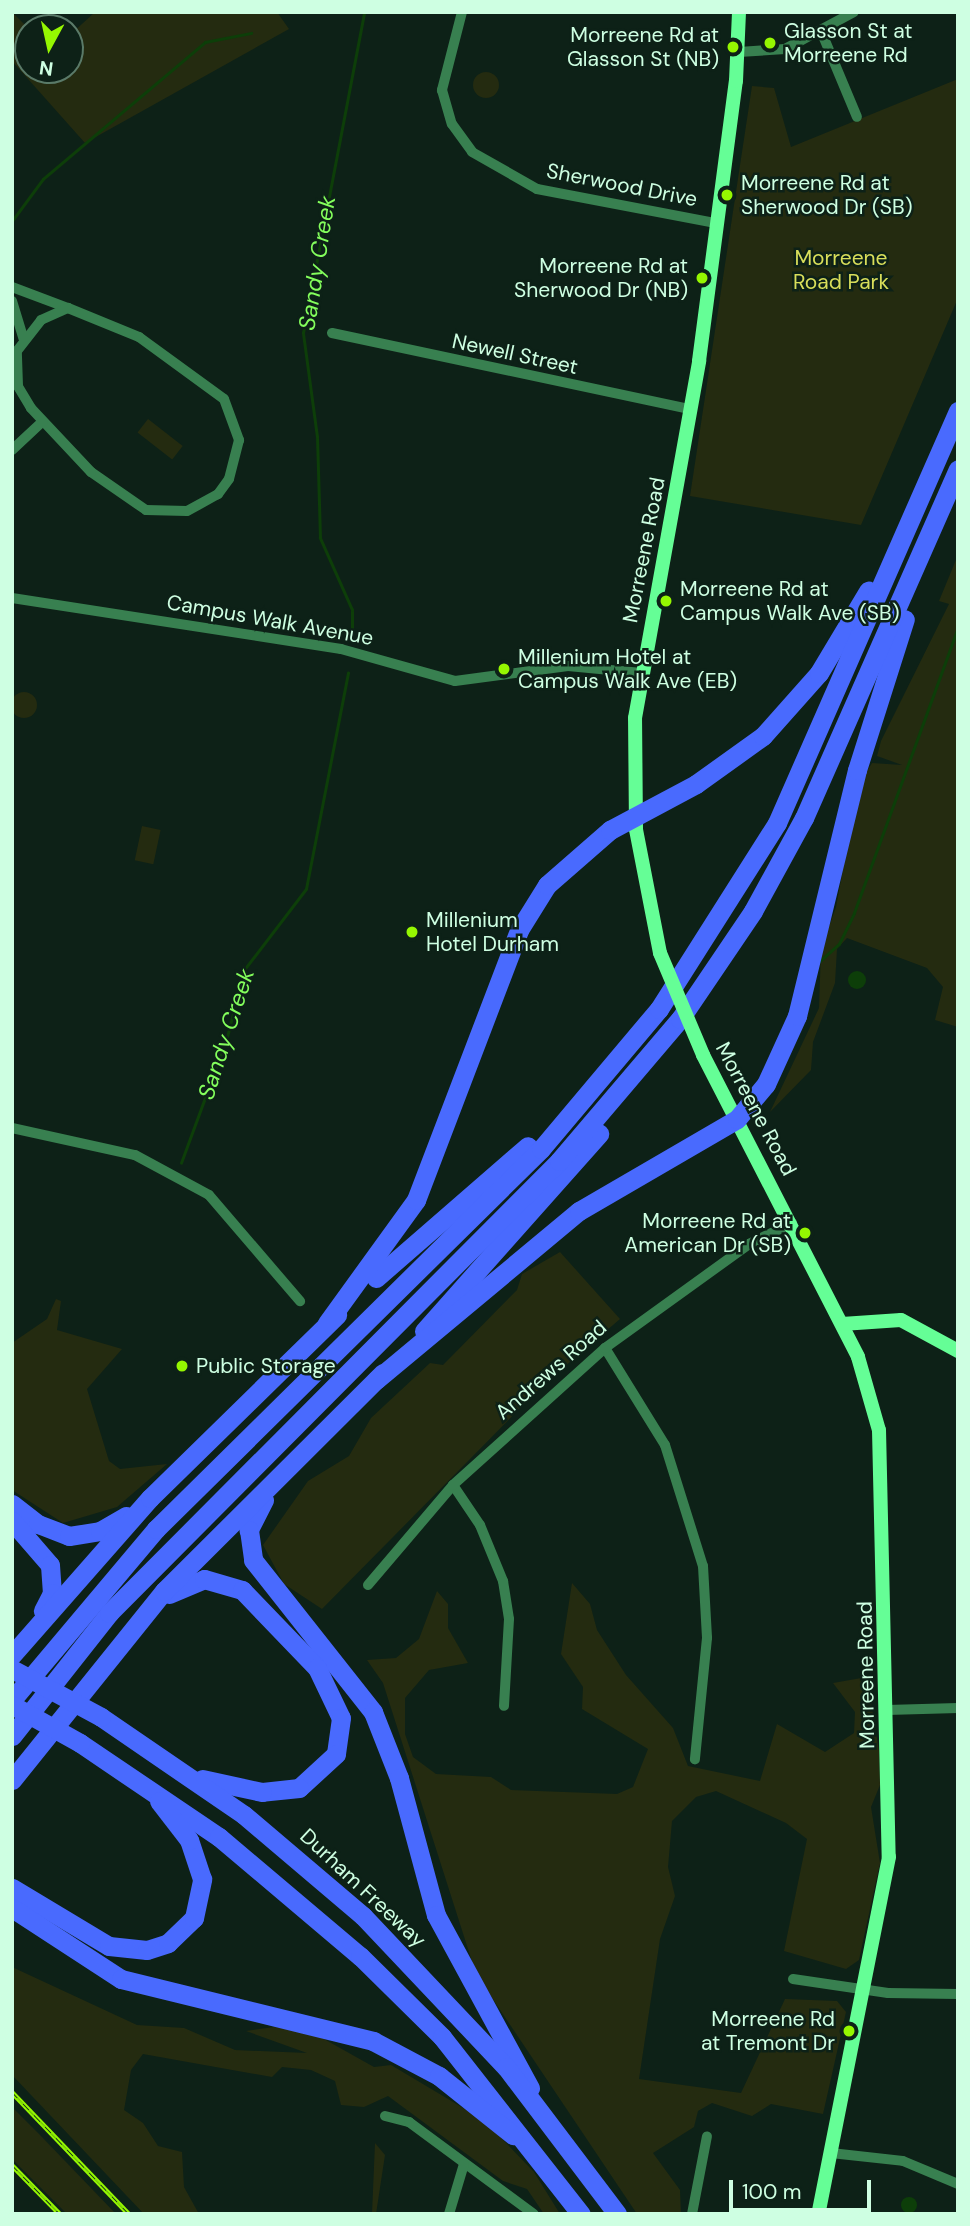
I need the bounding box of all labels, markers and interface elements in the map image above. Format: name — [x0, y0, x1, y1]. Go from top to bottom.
north arrow — [14, 14, 84, 84]
place label: Glasson St at Morreene Rd — [784, 18, 913, 68]
place label: Morreene Rd at Glasson St (NB) — [567, 22, 719, 72]
marker: Glasson St at Morreene Rd — [762, 35, 778, 51]
marker: Morreene Rd at Glasson St (NB) — [725, 39, 741, 55]
text: N — [38, 55, 55, 82]
street label: Sherwood Drive — [545, 158, 699, 212]
place label: Morreene Rd at Sherwood Dr (SB) — [741, 170, 913, 220]
marker: Morreene Rd at Sherwood Dr (SB) — [719, 187, 735, 203]
water label: Sandy Creek — [293, 194, 341, 332]
park label: Morreene Road Park — [793, 245, 889, 295]
place label: Morreene Rd at Sherwood Dr (NB) — [514, 253, 688, 303]
marker: Morreene Rd at Sherwood Dr (NB) — [694, 270, 710, 286]
street label: Newell Street — [450, 328, 580, 380]
street label: Morreene Road — [618, 475, 670, 625]
place label: Morreene Rd at Campus Walk Ave (SB) — [680, 576, 900, 626]
street label: Campus Walk Avenue — [165, 589, 375, 651]
marker: Morreene Rd at Campus Walk Ave (SB) — [658, 593, 674, 609]
place label: Millenium Hotel at Campus Walk Ave (EB) — [518, 644, 737, 694]
marker: Millenium Hotel at Campus Walk Ave (EB) — [496, 661, 512, 677]
place label: Millenium Hotel Durham — [426, 907, 559, 957]
marker: Millenium Hotel Durham — [404, 924, 420, 940]
water label: Sandy Creek — [192, 965, 260, 1103]
street label: Morreene Road — [710, 1038, 802, 1180]
place label: Morreene Rd at American Dr (SB) — [624, 1208, 791, 1258]
marker: Morreene Rd at American Dr (SB) — [797, 1225, 813, 1241]
street label: Andrews Road — [490, 1315, 612, 1425]
place label: Public Storage — [196, 1353, 336, 1379]
marker: Public Storage — [174, 1358, 190, 1374]
street label: Morreene Road — [852, 1601, 880, 1749]
street label: Durham Freeway — [295, 1823, 431, 1953]
place label: Morreene Rd at Tremont Dr — [701, 2006, 835, 2056]
marker: Morreene Rd at Tremont Dr — [841, 2023, 857, 2039]
scale bar — [732, 2166, 874, 2210]
text: 100 m — [742, 2178, 802, 2206]

